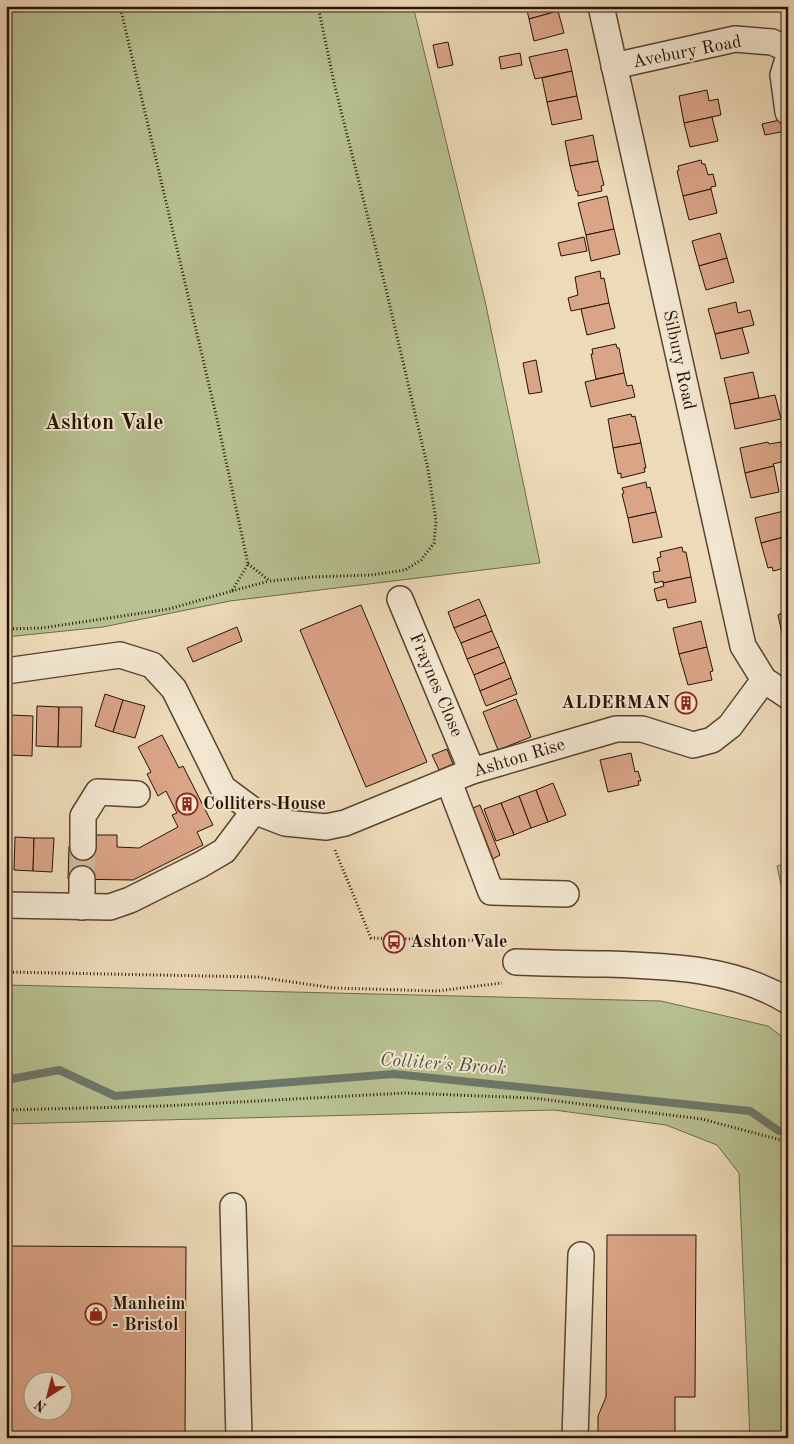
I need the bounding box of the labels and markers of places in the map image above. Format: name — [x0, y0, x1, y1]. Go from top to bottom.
building icon: ALDERMAN — [674, 691, 698, 715]
place label: ALDERMAN — [561, 694, 670, 712]
building icon: Colliters House — [175, 792, 199, 816]
place label: Colliters House — [203, 795, 326, 813]
bus stop icon: Ashton Vale — [382, 930, 406, 954]
place label: Ashton Vale — [410, 933, 507, 951]
place label: Manheim - Bristol — [112, 1295, 185, 1334]
shop icon: Manheim - Bristol — [84, 1302, 108, 1326]

